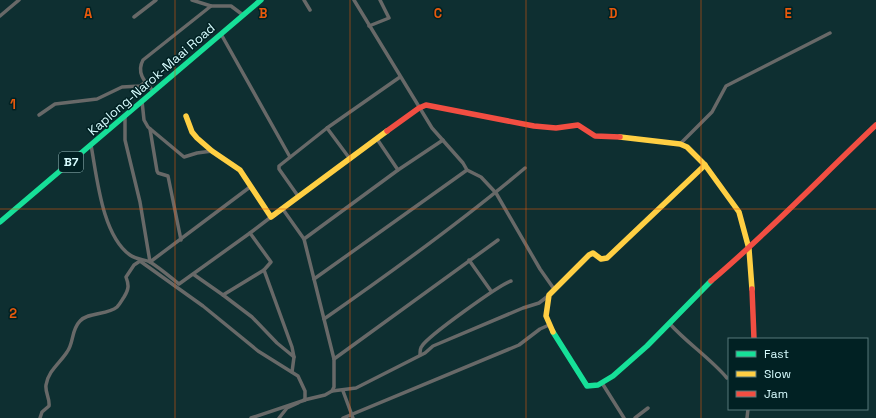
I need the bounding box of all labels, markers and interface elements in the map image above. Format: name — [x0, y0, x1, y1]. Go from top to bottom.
text: A — [84, 5, 93, 22]
text: B — [259, 5, 268, 22]
text: C — [434, 5, 442, 22]
text: D — [609, 5, 618, 22]
text: E — [784, 5, 792, 22]
street label: Kaplong-Narok-Maai Road — [84, 19, 218, 139]
text: 1 — [10, 96, 16, 113]
road number: B7 — [59, 152, 83, 172]
text: 2 — [9, 305, 17, 322]
legend — [728, 338, 868, 410]
text: Fast — [764, 346, 789, 362]
text: Slow — [764, 366, 791, 382]
text: Jam — [764, 386, 788, 402]

